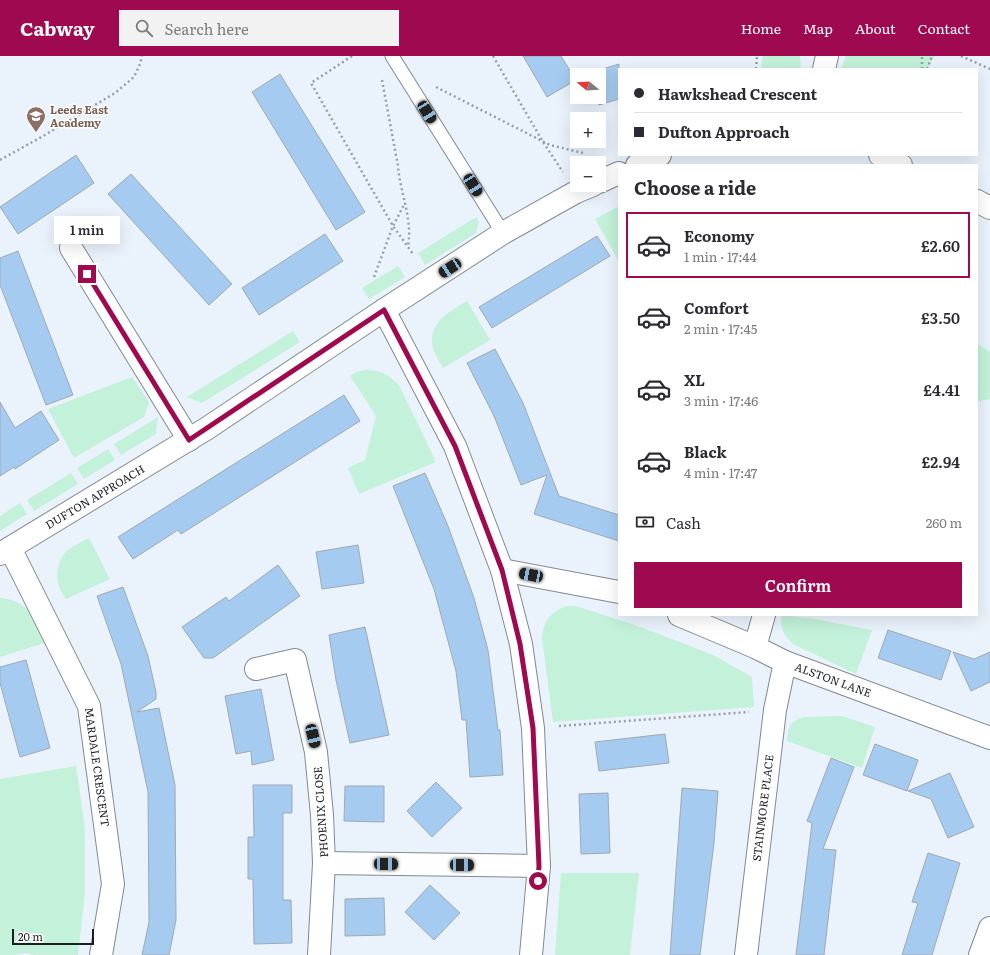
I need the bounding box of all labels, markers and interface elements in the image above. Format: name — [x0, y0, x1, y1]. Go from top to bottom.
search box — [119, 10, 399, 46]
text: Cabway — [20, 14, 95, 42]
icon: search — [133, 17, 155, 39]
text: Search here — [165, 17, 249, 40]
text: Home — [741, 18, 781, 38]
text: Map — [803, 18, 833, 38]
text: About — [855, 18, 896, 38]
text: Contact — [918, 18, 970, 38]
north arrow — [570, 68, 606, 104]
map controls — [570, 68, 606, 192]
text: Hawkshead Crescent — [658, 82, 817, 105]
car — [416, 99, 438, 125]
place label: Leeds East Academy — [50, 101, 109, 130]
school or university icon: Leeds East Academy — [25, 105, 47, 133]
button: + — [570, 112, 606, 148]
text: Dufton Approach — [658, 120, 790, 143]
button: − — [570, 156, 606, 192]
car — [462, 172, 484, 198]
text: Choose a ride — [634, 174, 756, 201]
callout: 1 min — [54, 216, 120, 244]
text: 1 min — [70, 220, 104, 239]
text: Economy — [684, 224, 754, 247]
icon: car — [636, 227, 672, 263]
text: £2.60 — [921, 234, 960, 257]
text: 1 min · 17:44 — [684, 247, 757, 266]
car — [437, 256, 463, 280]
route end — [78, 265, 96, 283]
text: Comfort — [684, 296, 749, 319]
icon: car — [636, 299, 672, 335]
text: £3.50 — [921, 306, 960, 329]
text: 2 min · 17:45 — [684, 319, 757, 338]
text: XL — [684, 368, 705, 391]
icon: car — [636, 371, 672, 407]
text: £4.41 — [923, 378, 960, 401]
text: 3 min · 17:46 — [684, 391, 758, 410]
text: Black — [684, 440, 727, 463]
icon: car — [636, 443, 672, 479]
text: £2.94 — [921, 450, 960, 473]
street label: DUFTON APPROACH — [42, 460, 147, 532]
text: 4 min · 17:47 — [684, 463, 757, 482]
icon: cash — [634, 511, 656, 533]
text: Cash — [666, 511, 701, 534]
text: 260 m — [926, 513, 962, 532]
button: Confirm — [634, 562, 962, 608]
car — [518, 567, 544, 583]
street label: ALSTON LANE — [793, 658, 874, 700]
street label: MARDALE CRESCENT — [82, 706, 114, 828]
car — [304, 723, 322, 749]
street label: STAINMORE PLACE — [748, 754, 777, 862]
street label: PHOENIX CLOSE — [309, 766, 331, 858]
car — [374, 858, 398, 870]
car — [450, 859, 474, 871]
route start — [529, 872, 547, 890]
scale bar — [12, 927, 94, 946]
text: 20 m — [18, 928, 43, 944]

